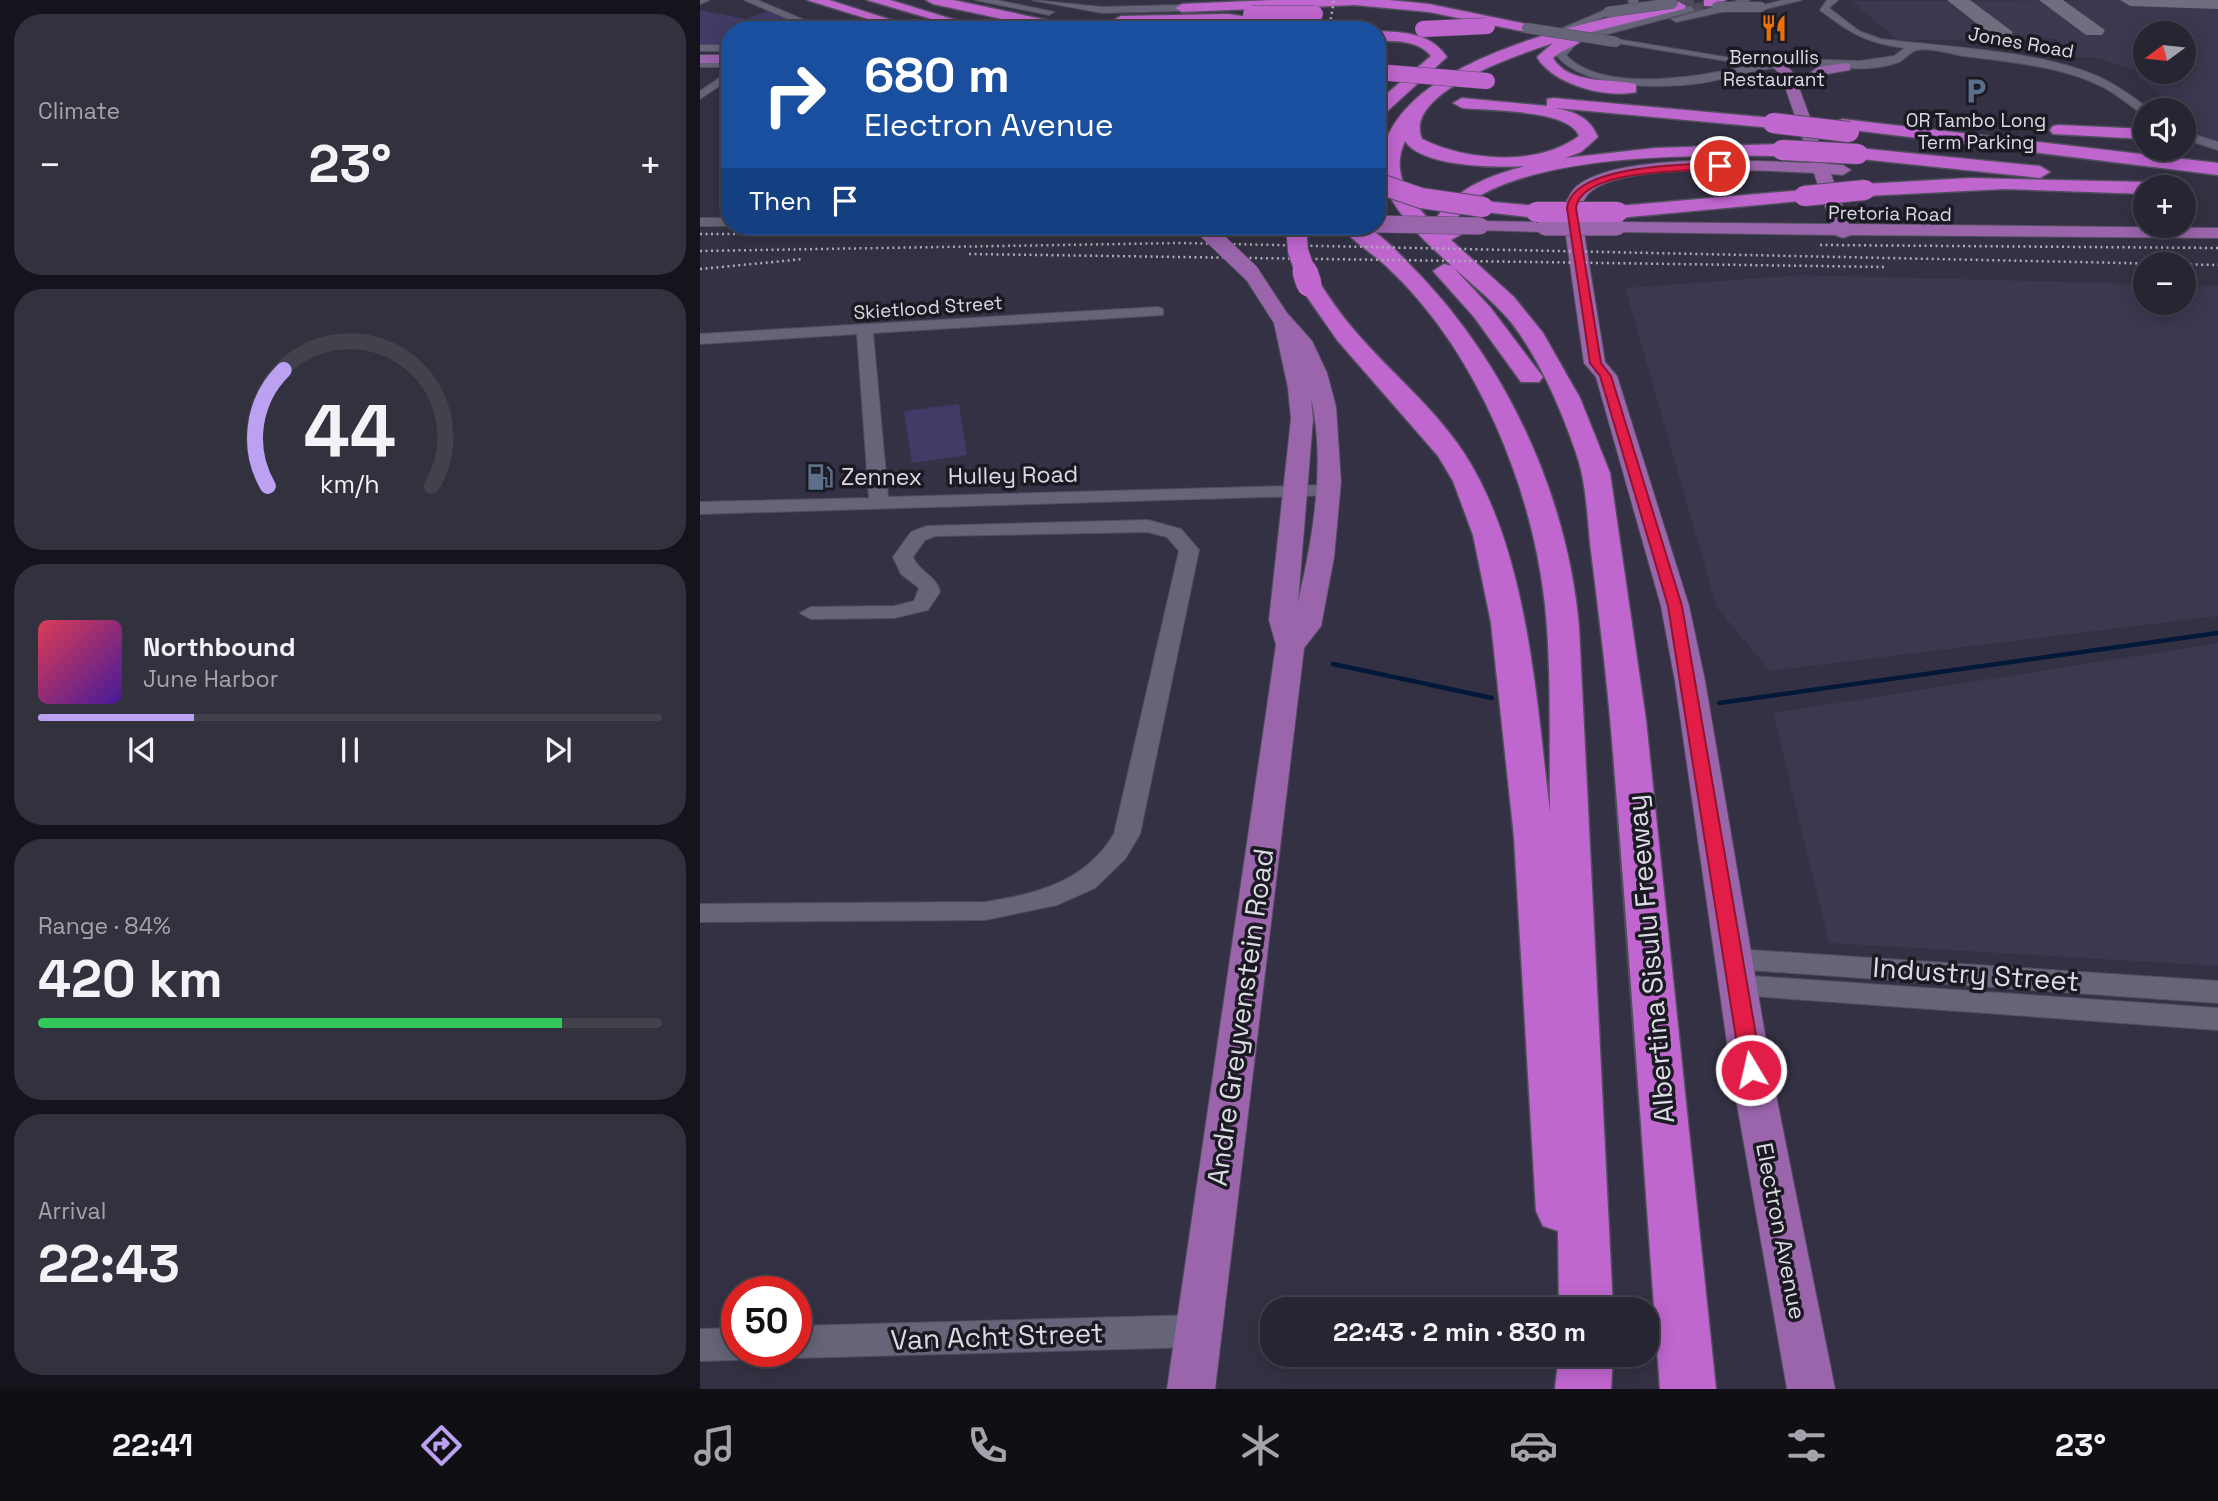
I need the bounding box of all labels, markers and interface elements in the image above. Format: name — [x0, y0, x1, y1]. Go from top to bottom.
restaurant icon: Bernoullis Restaurant — [1759, 13, 1789, 43]
street label: Jones Road — [1966, 21, 2076, 64]
north arrow — [2133, 21, 2196, 84]
map controls — [2133, 21, 2196, 315]
text: 680 m — [864, 44, 1010, 106]
place label: Bernoullis Restaurant — [1723, 45, 1825, 92]
icon: right — [749, 49, 840, 140]
parking icon: OR Tambo Long Term Parking — [1961, 76, 1991, 106]
text: Climate — [38, 96, 120, 126]
button: sound — [2133, 98, 2196, 161]
text: Electron Avenue — [864, 105, 1114, 145]
place label: OR Tambo Long Term Parking — [1906, 108, 2046, 155]
text: 23° — [309, 131, 392, 197]
pin — [1690, 136, 1750, 196]
text: − — [38, 141, 62, 189]
text: + — [638, 141, 662, 189]
icon: arrive — [1701, 147, 1739, 185]
button: + — [2133, 175, 2196, 238]
icon: arrive — [826, 182, 864, 220]
text: Then — [749, 184, 812, 218]
street label: Pretoria Road — [1828, 200, 1952, 227]
button: − — [2133, 252, 2196, 315]
street label: Skietlood Street — [853, 290, 1003, 325]
text: 44 — [304, 384, 396, 477]
street label: Hulley Road — [947, 459, 1079, 491]
fuel station icon: Zennex — [805, 462, 835, 492]
place label: Zennex — [841, 462, 922, 492]
text: km/h — [320, 467, 380, 499]
text: Northbound — [143, 630, 296, 664]
text: June Harbor — [143, 664, 278, 694]
icon: previous — [123, 731, 161, 769]
icon: pause — [331, 731, 369, 769]
icon: next — [539, 731, 577, 769]
street label: Albertina Sisulu Freeway — [1618, 793, 1682, 1125]
street label: Andre Greyvenstein Road — [1198, 846, 1282, 1188]
text: Range · 84% — [38, 911, 171, 941]
text: 420 km — [38, 946, 223, 1012]
street label: Industry Street — [1872, 949, 2080, 999]
position arrow — [1714, 1033, 1788, 1107]
street label: Electron Avenue — [1749, 1140, 1813, 1322]
text: Arrival — [38, 1196, 106, 1226]
text: 22:43 — [38, 1231, 180, 1297]
speed limit sign: 50 — [721, 1276, 812, 1367]
street label: Van Acht Street — [890, 1314, 1104, 1358]
text: 22:43 · 2 min · 830 m — [1333, 1315, 1586, 1349]
icon: directions — [417, 1421, 466, 1470]
icon: music — [690, 1421, 739, 1470]
icon: phone — [963, 1421, 1012, 1470]
icon: climate — [1236, 1421, 1285, 1470]
icon: car — [1509, 1421, 1558, 1470]
icon: filters — [1782, 1421, 1831, 1470]
text: 22:41 — [112, 1425, 193, 1465]
text: 23° — [2055, 1425, 2106, 1465]

